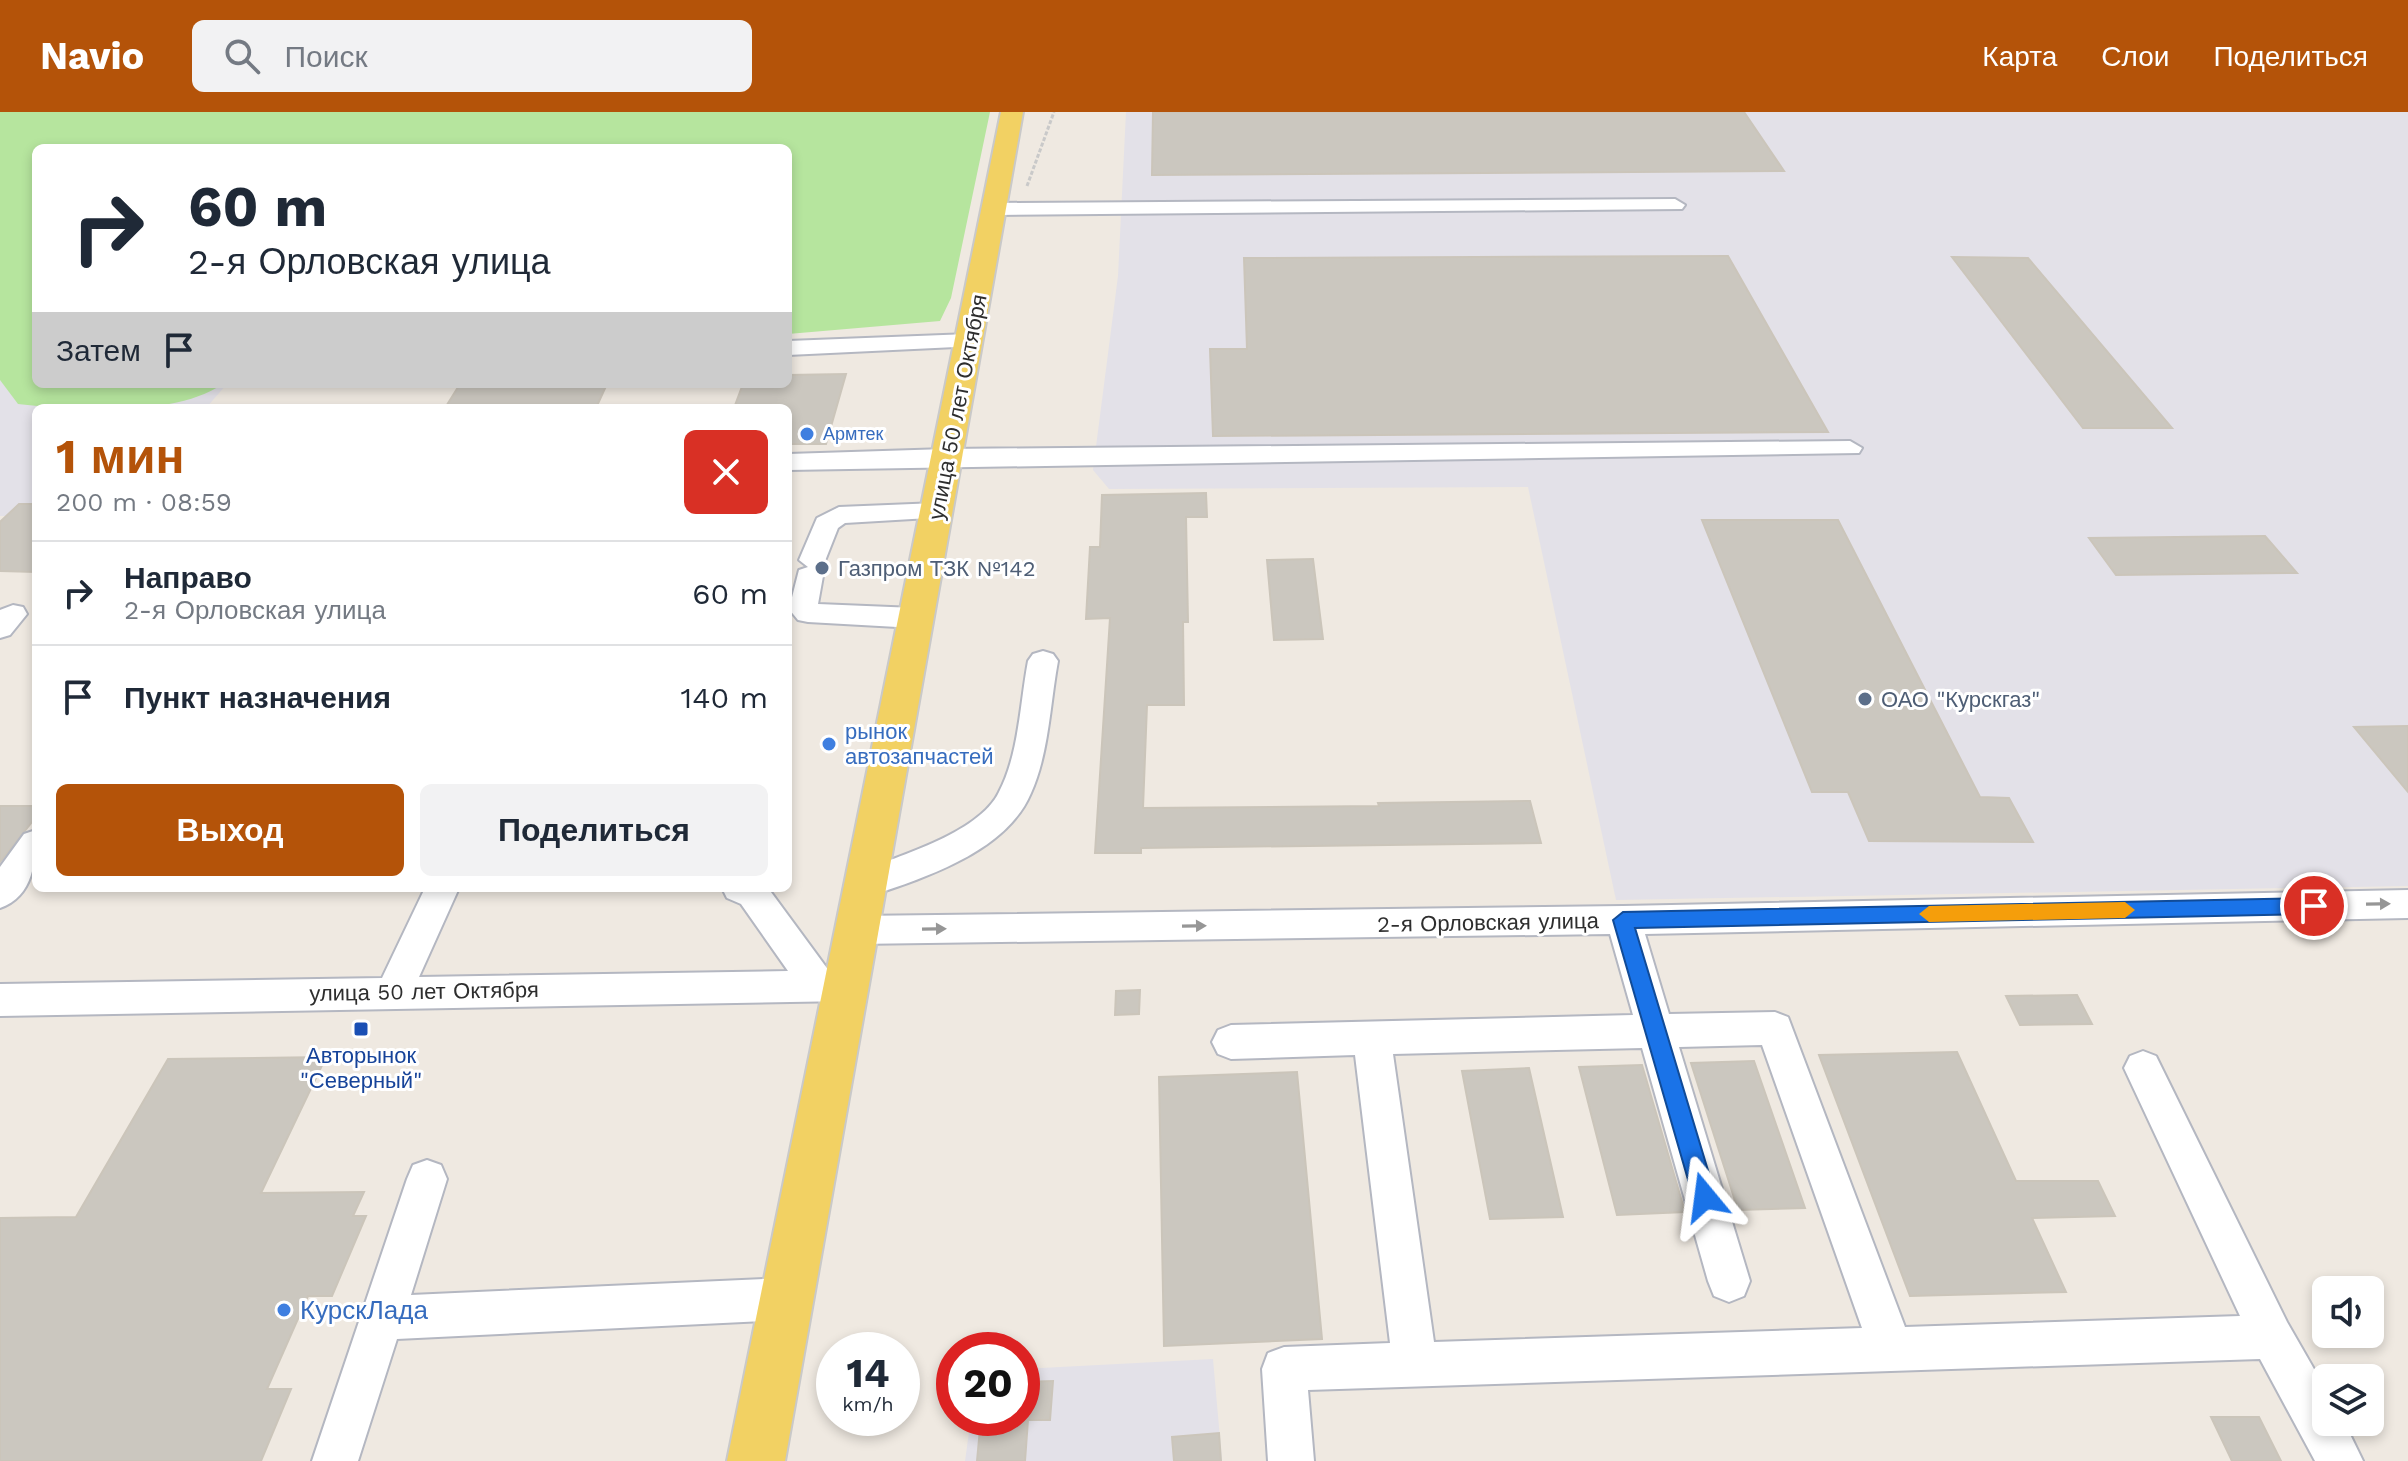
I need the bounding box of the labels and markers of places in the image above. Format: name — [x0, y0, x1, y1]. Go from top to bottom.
place label: Армтек — [823, 423, 883, 444]
marker: Армтек — [798, 425, 816, 443]
place label: Газпром ТЗК №142 — [838, 556, 1035, 581]
marker: Газпром ТЗК №142 — [813, 559, 831, 577]
place label: ОАО "Курскгаз" — [1881, 687, 2040, 712]
marker: ОАО "Курскгаз" — [1856, 690, 1874, 708]
place label: рынок автозапчастей — [845, 719, 994, 769]
marker: рынок автозапчастей — [820, 735, 838, 753]
pin — [2280, 872, 2348, 940]
marker: Авторынок "Северный" — [352, 1020, 370, 1038]
place label: Авторынок "Северный" — [300, 1043, 422, 1093]
place label: КурскЛада — [300, 1295, 428, 1325]
marker: КурскЛада — [275, 1301, 293, 1319]

